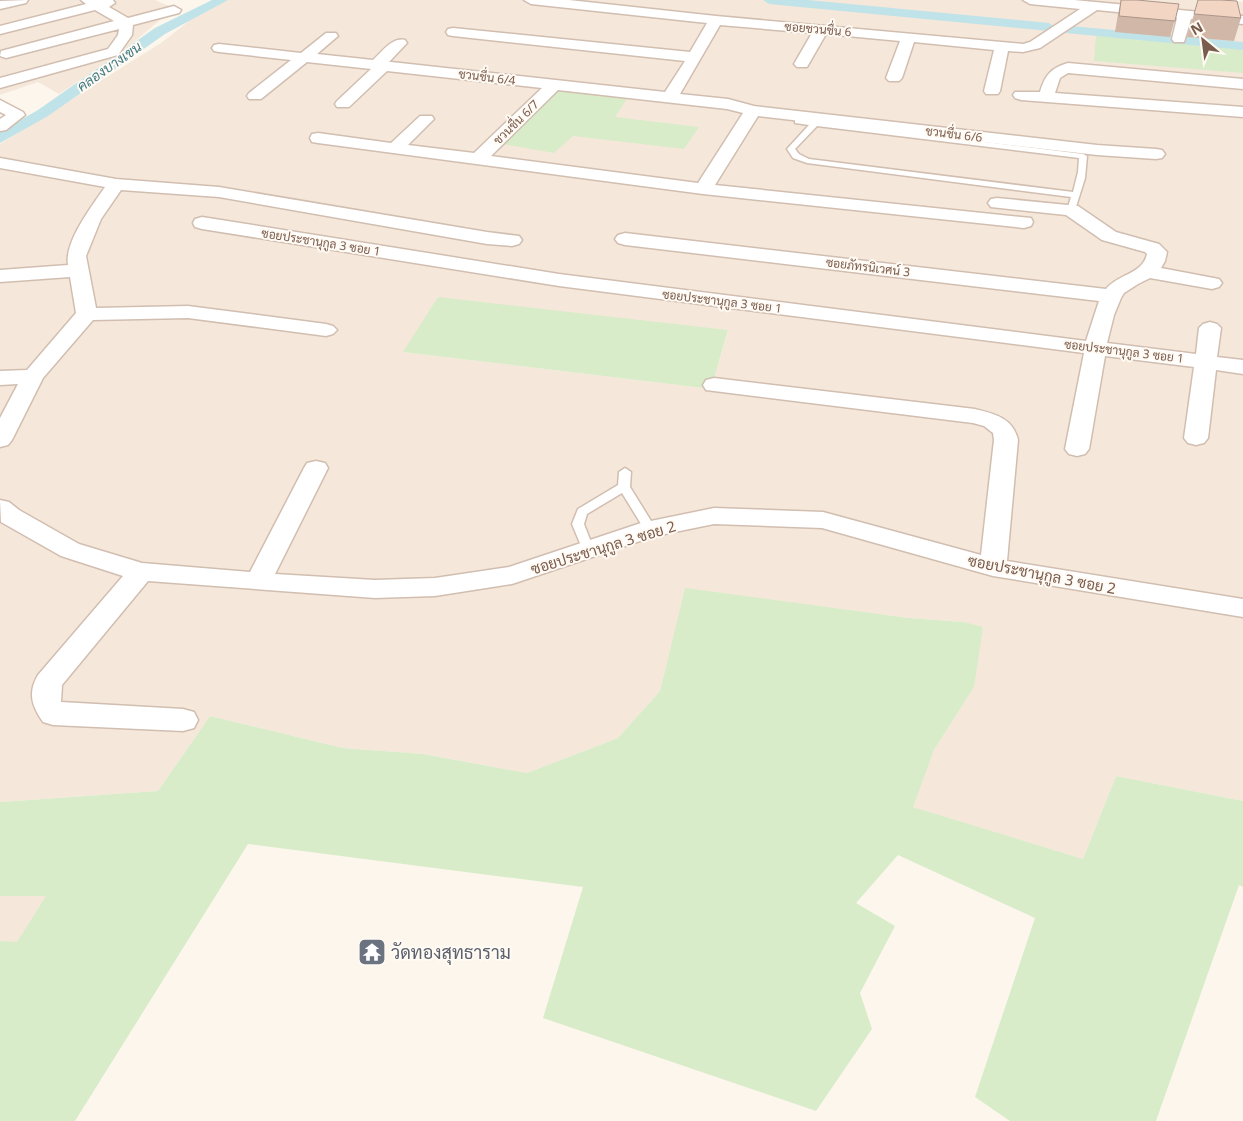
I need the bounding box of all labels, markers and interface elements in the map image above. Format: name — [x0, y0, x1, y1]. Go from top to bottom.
north arrow — [1178, 15, 1228, 65]
street label: ซอยชวนชื่น 6 — [784, 16, 853, 40]
text: N — [1187, 17, 1206, 39]
water label: คลองบางเขน — [73, 37, 145, 95]
street label: ชวนชื่น 6/4 — [458, 63, 517, 89]
street label: ชวนชื่น 6/7 — [488, 94, 543, 148]
street label: ชวนชื่น 6/6 — [925, 120, 984, 146]
street label: ซอยประชานุกูล 3 ซอย 1 — [260, 224, 382, 261]
street label: ซอยภัทรนิเวศน์ 3 — [825, 253, 911, 281]
street label: ซอยประชานุกูล 3 ซอย 1 — [661, 285, 783, 318]
street label: ซอยประชานุกูล 3 ซอย 1 — [1063, 335, 1185, 368]
street label: ซอยประชานุกูล 3 ซอย 2 — [528, 515, 678, 580]
street label: ซอยประชานุกูล 3 ซอย 2 — [966, 550, 1118, 600]
temple icon: วัดทองสุทธาราม — [357, 937, 387, 967]
place label: วัดทองสุทธาราม — [391, 940, 511, 965]

